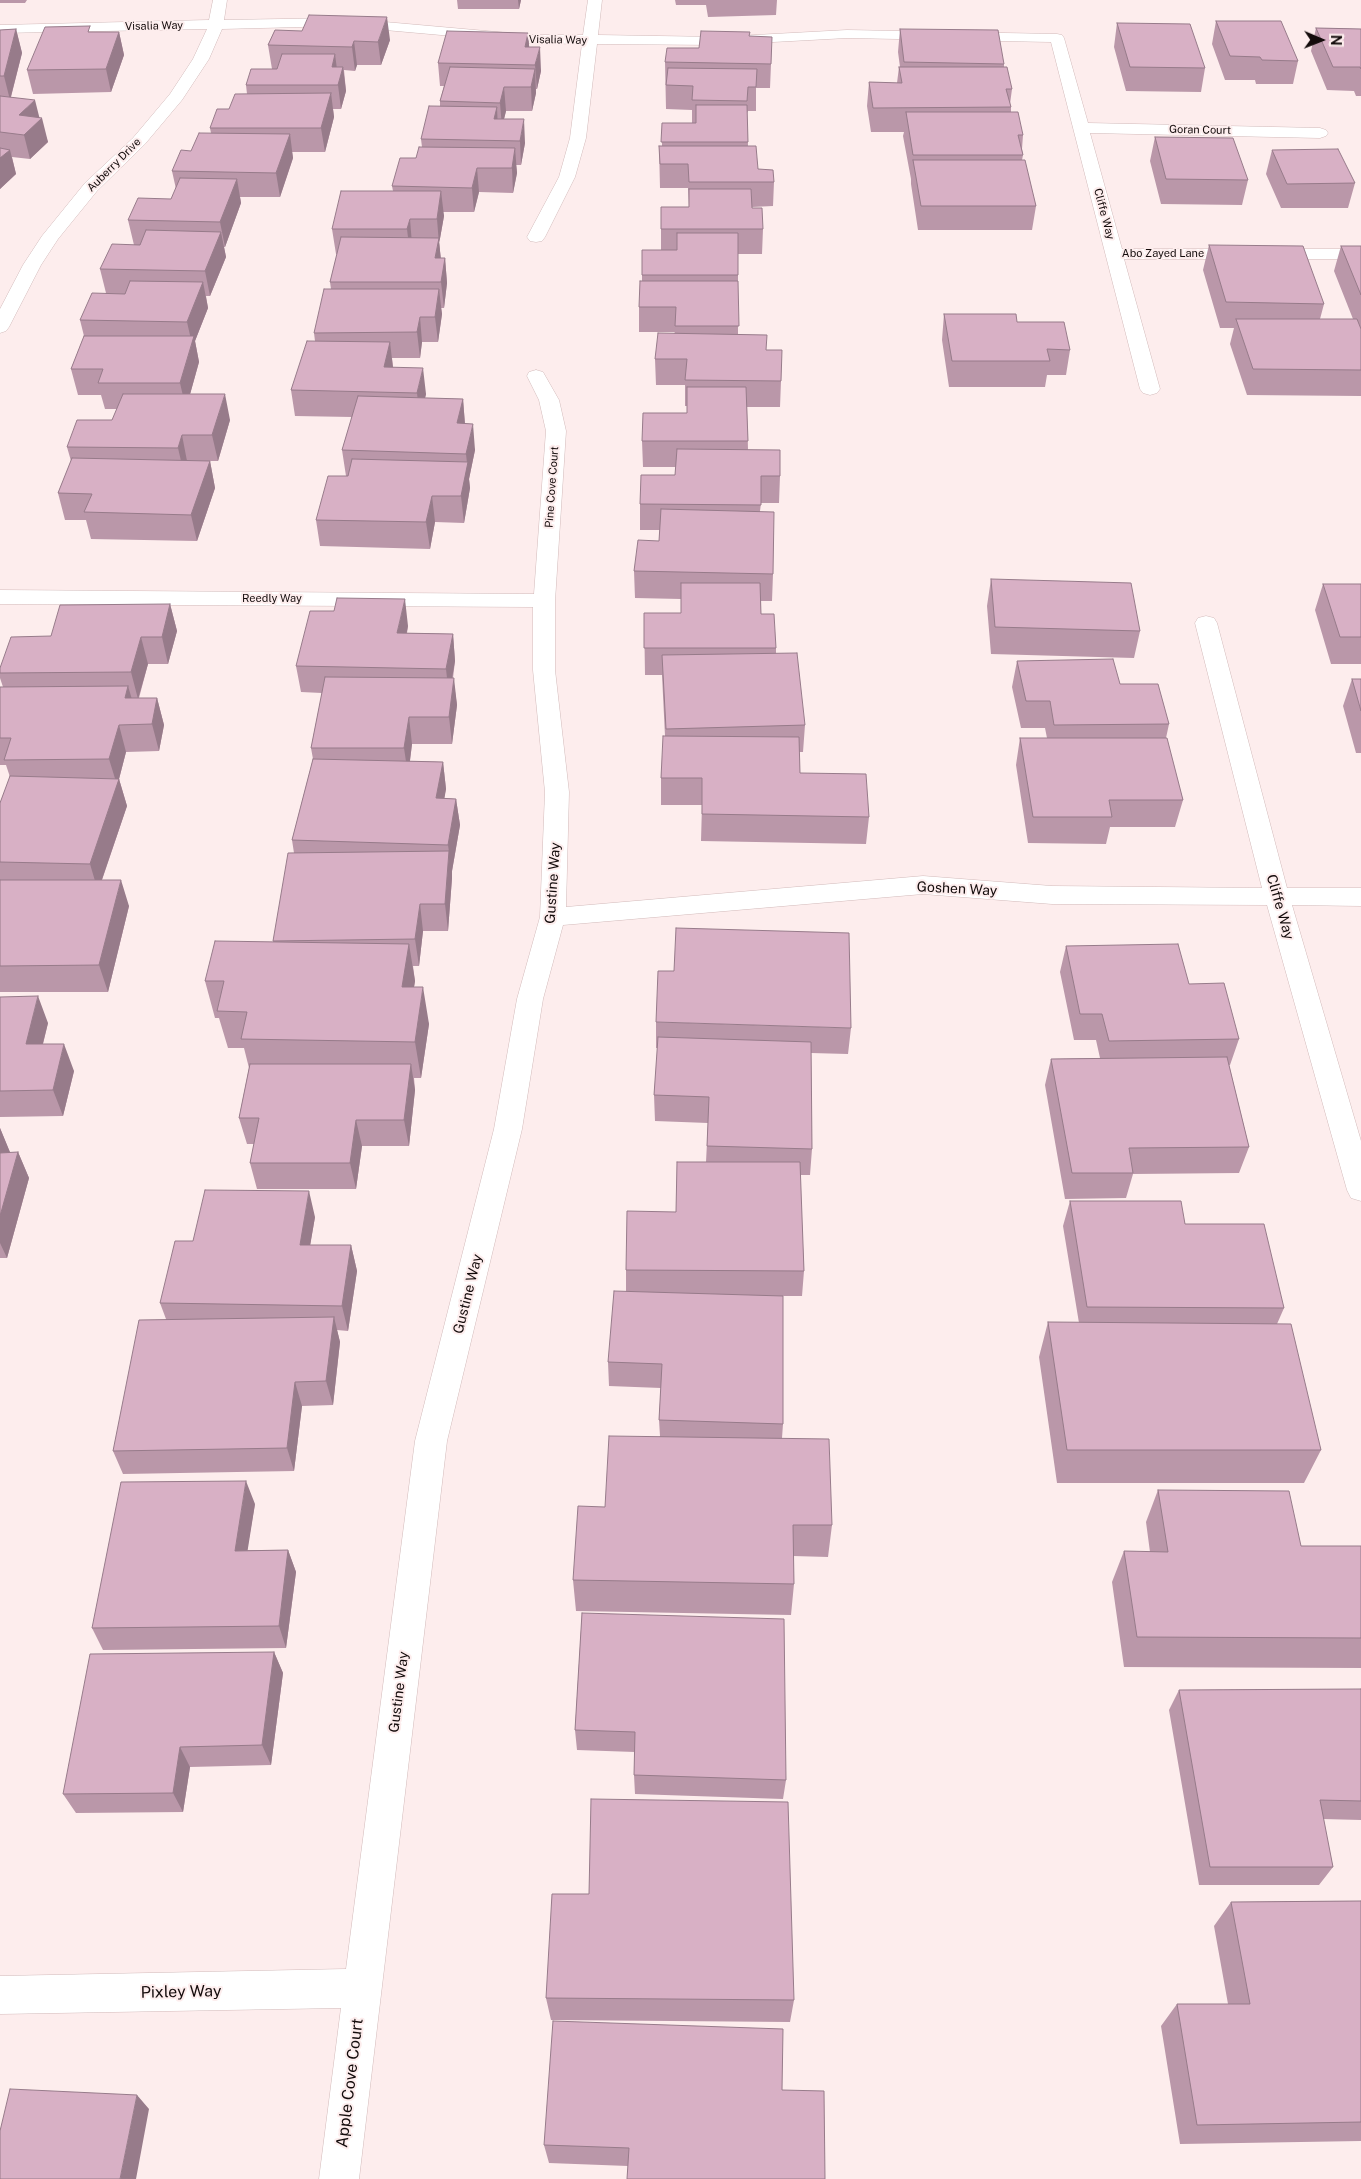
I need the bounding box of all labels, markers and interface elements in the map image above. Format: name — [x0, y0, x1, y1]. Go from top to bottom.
north arrow — [1296, 15, 1346, 65]
street label: Visalia Way — [125, 19, 183, 33]
street label: Visalia Way — [529, 33, 587, 47]
text: N — [1328, 35, 1344, 46]
street label: Goran Court — [1169, 123, 1231, 137]
street label: Auberry Drive — [84, 135, 144, 195]
street label: Cliffe Way — [1091, 187, 1117, 241]
street label: Abo Zayed Lane — [1122, 247, 1204, 261]
street label: Pine Cove Court — [543, 446, 561, 528]
street label: Reedly Way — [242, 592, 302, 606]
street label: Gustine Way — [542, 842, 564, 924]
street label: Cliffe Way — [1263, 872, 1297, 942]
street label: Goshen Way — [916, 879, 998, 899]
street label: Gustine Way — [450, 1252, 486, 1336]
street label: Gustine Way — [386, 1651, 412, 1733]
street label: Pixley Way — [140, 1982, 222, 2002]
street label: Apple Cove Court — [333, 2017, 367, 2149]

